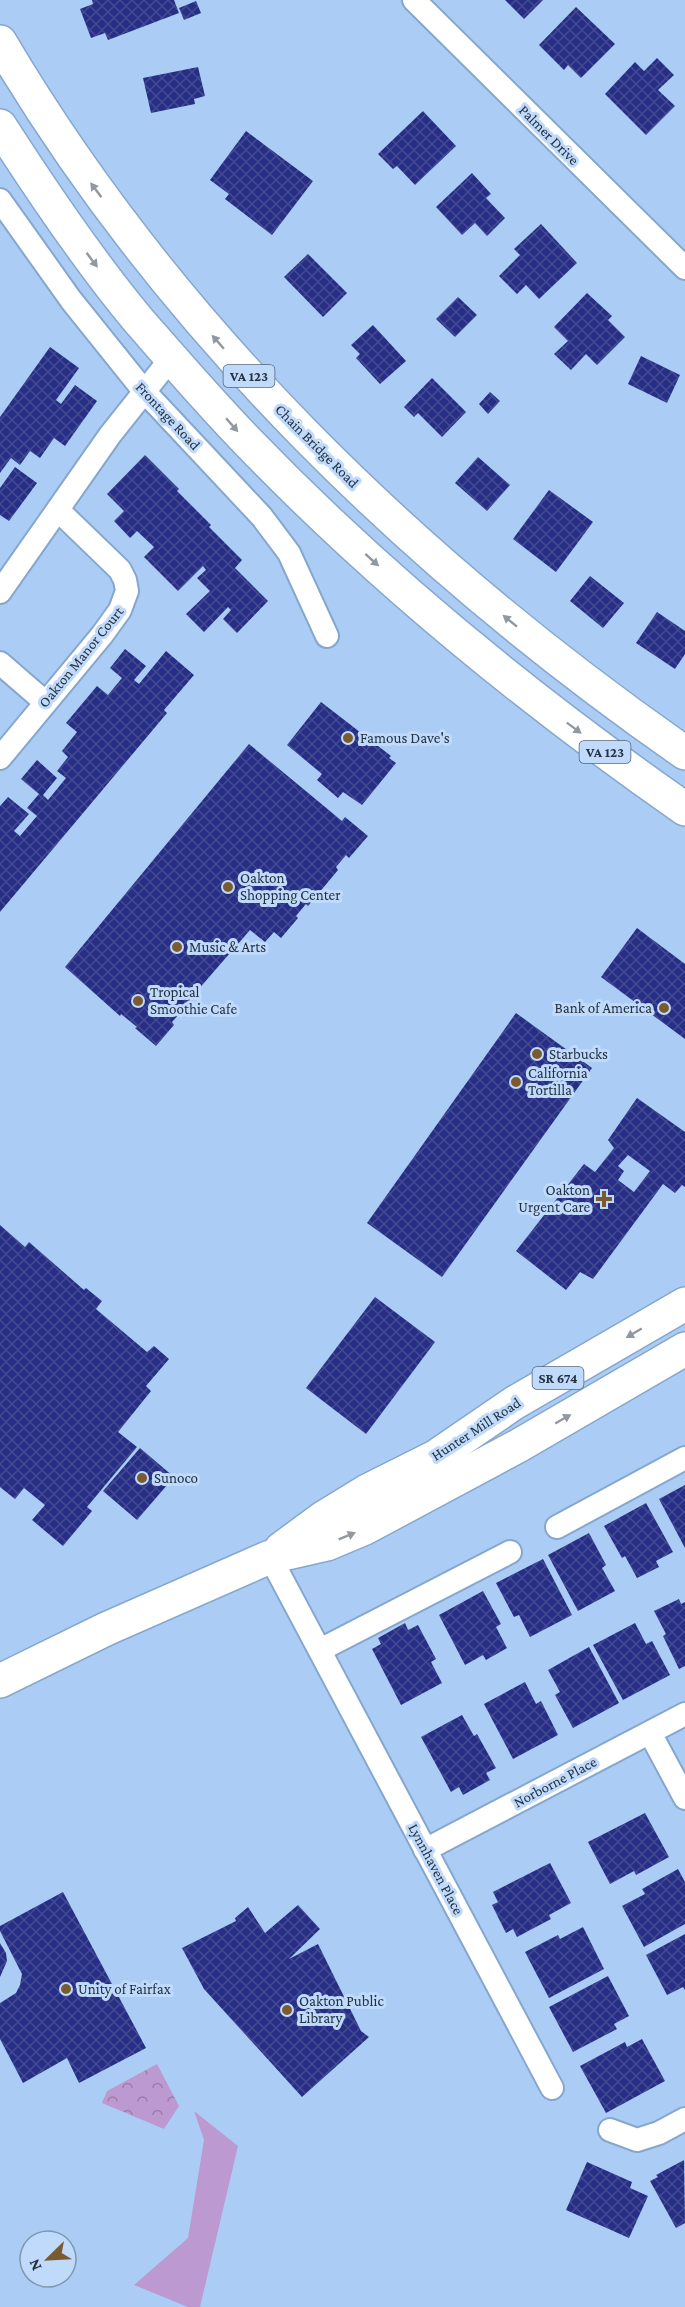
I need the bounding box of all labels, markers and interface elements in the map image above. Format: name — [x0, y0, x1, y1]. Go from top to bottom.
street label: Palmer Drive — [516, 102, 582, 168]
one-way arrow — [90, 182, 102, 198]
one-way arrow — [86, 253, 98, 268]
one-way arrow — [212, 335, 225, 350]
road number: VA 123 — [224, 365, 274, 387]
street label: Frontage Road — [132, 379, 203, 454]
street label: Chain Bridge Road — [271, 401, 362, 492]
one-way arrow — [225, 417, 238, 432]
one-way arrow — [364, 553, 379, 566]
street label: Oakton Manor Court — [35, 603, 127, 711]
one-way arrow — [502, 615, 518, 628]
one-way arrow — [566, 722, 582, 734]
place label: Famous Dave's — [360, 730, 450, 746]
marker: Famous Dave's — [341, 731, 355, 745]
road number: VA 123 — [580, 741, 630, 763]
place label: Oakton Shopping Center — [240, 870, 341, 904]
marker: Oakton Shopping Center — [221, 880, 235, 894]
place label: Music & Arts — [189, 939, 266, 955]
marker: Music & Arts — [170, 940, 184, 954]
place label: Tropical Smoothie Cafe — [150, 984, 237, 1017]
marker: Tropical Smoothie Cafe — [131, 994, 145, 1008]
place label: Bank of America — [555, 1000, 652, 1016]
marker: Bank of America — [657, 1001, 671, 1015]
place label: Starbucks — [549, 1046, 608, 1062]
marker: Starbucks — [530, 1047, 544, 1061]
place label: California Tortilla — [528, 1065, 588, 1098]
marker: California Tortilla — [509, 1075, 523, 1089]
place label: Oakton Urgent Care — [518, 1182, 590, 1216]
marker: Oakton Urgent Care — [595, 1190, 613, 1208]
one-way arrow — [625, 1328, 642, 1338]
road number: SR 674 — [532, 1367, 584, 1389]
street label: Hunter Mill Road — [428, 1394, 524, 1464]
one-way arrow — [555, 1414, 572, 1424]
place label: Sunoco — [154, 1470, 198, 1486]
marker: Sunoco — [135, 1471, 149, 1485]
one-way arrow — [338, 1531, 356, 1541]
street label: Norborne Place — [511, 1753, 600, 1811]
street label: Lynnhaven Place — [404, 1821, 467, 1918]
place label: Unity of Fairfax — [78, 1981, 171, 1998]
marker: Unity of Fairfax — [59, 1982, 73, 1996]
place label: Oakton Public Library — [299, 1993, 384, 2027]
marker: Oakton Public Library — [280, 2003, 294, 2017]
north arrow — [18, 2229, 78, 2289]
text: N — [25, 2256, 45, 2273]

